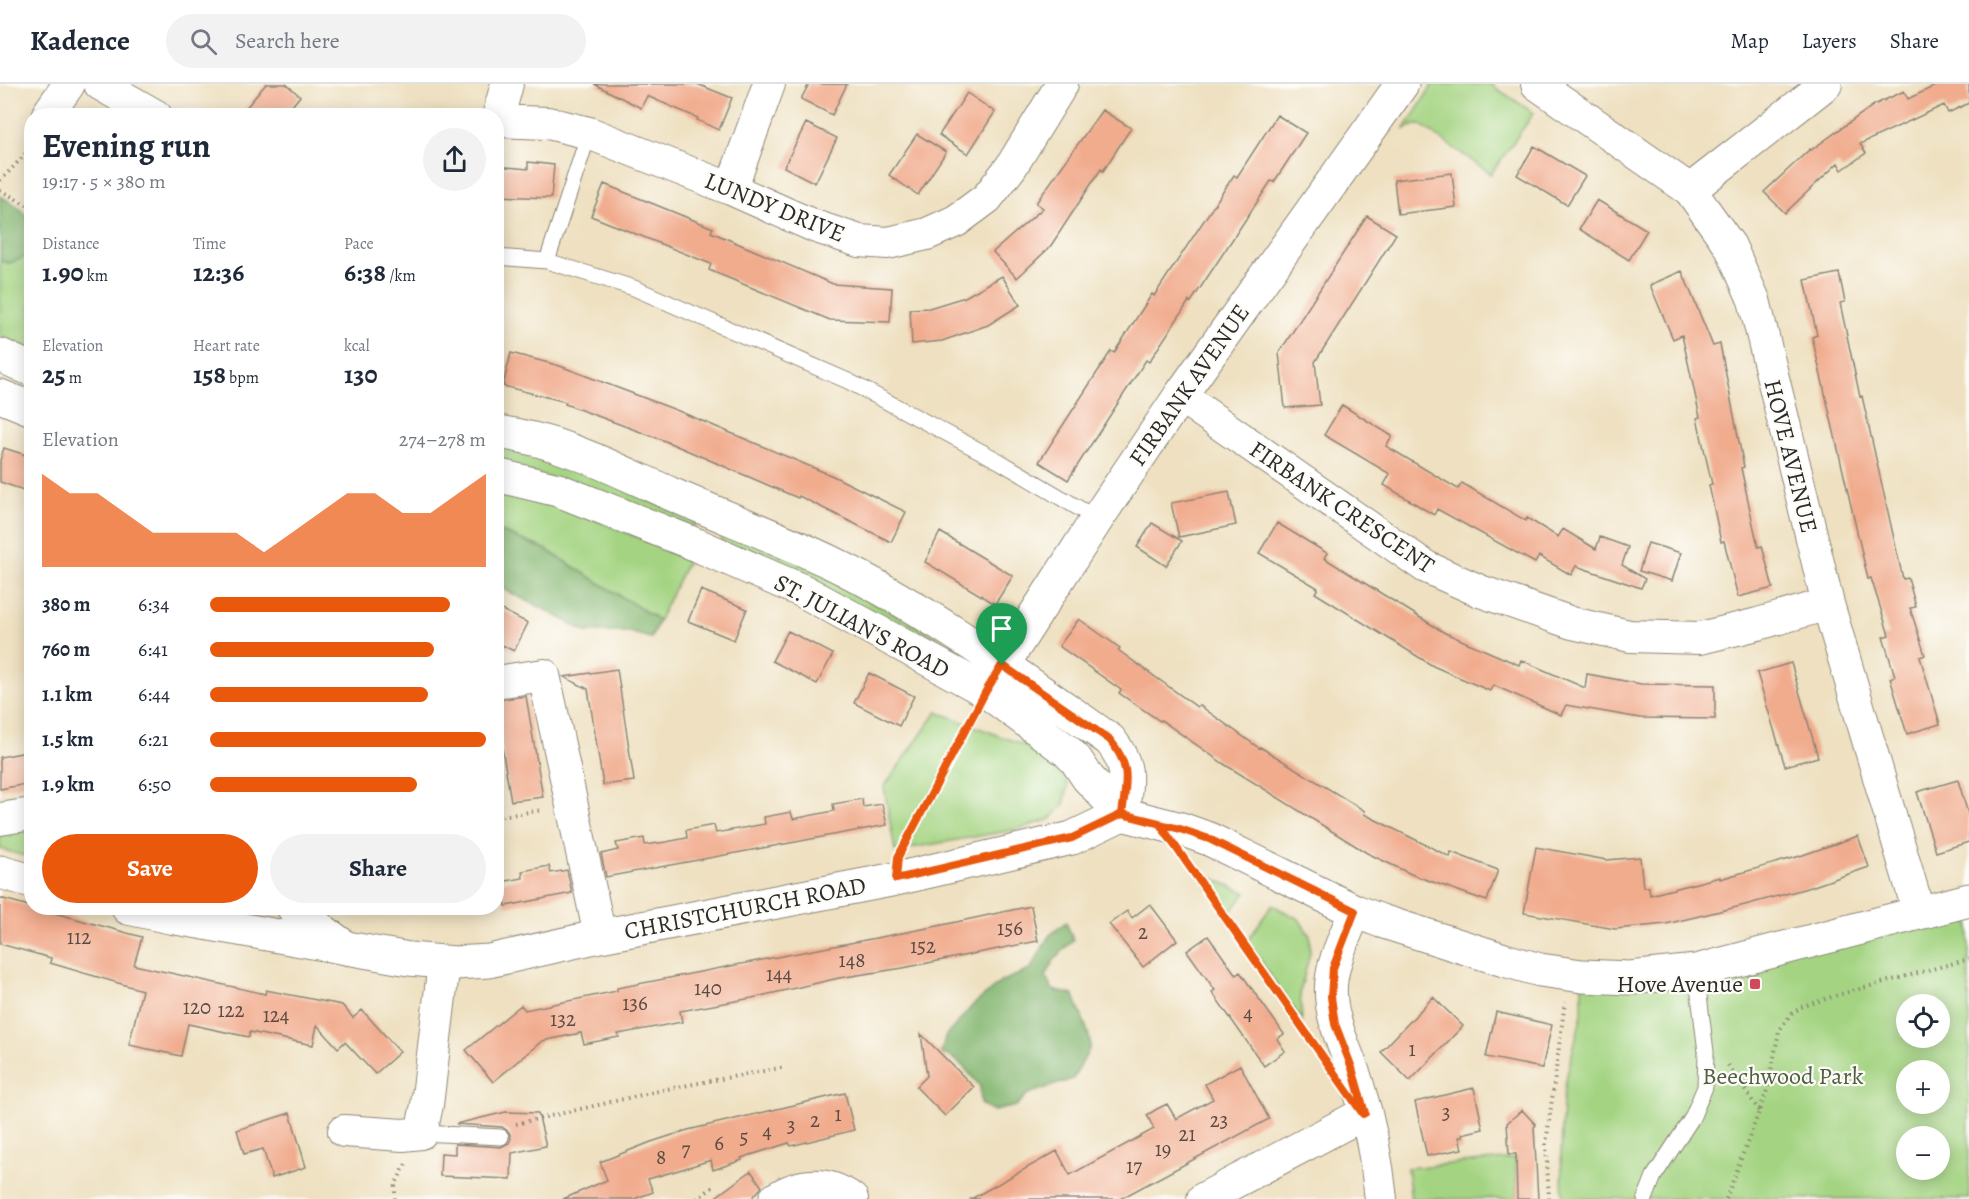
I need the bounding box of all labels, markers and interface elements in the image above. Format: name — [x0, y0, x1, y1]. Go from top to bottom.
search box — [166, 14, 586, 68]
text: Kadence — [30, 22, 130, 60]
icon: search — [187, 25, 220, 58]
text: Search here — [235, 26, 340, 56]
text: Map — [1730, 27, 1769, 55]
text: Layers — [1802, 27, 1857, 55]
text: Share — [1890, 27, 1939, 55]
text: Evening run — [42, 123, 211, 168]
button: share — [423, 128, 486, 191]
street label: LUNDY DRIVE — [700, 164, 850, 250]
text: 19:17 · 5 × 380 m — [42, 168, 166, 195]
text: Distance — [42, 233, 99, 255]
text: Time — [193, 233, 226, 255]
text: Pace — [344, 233, 374, 255]
text: 1.90 — [42, 255, 84, 290]
text: 12:36 — [193, 255, 244, 290]
text: 6:38 — [344, 255, 386, 290]
text: km — [84, 265, 108, 287]
text: /km — [386, 265, 416, 287]
street label: FIRBANK AVENUE — [1121, 298, 1257, 472]
text: Elevation — [42, 335, 103, 357]
text: Heart rate — [193, 335, 260, 357]
text: kcal — [344, 335, 370, 357]
text: 25 — [42, 357, 66, 392]
text: 158 — [193, 357, 226, 392]
text: 130 — [344, 357, 378, 392]
text: m — [66, 367, 82, 389]
text: bpm — [226, 367, 259, 389]
street label: HOVE AVENUE — [1756, 376, 1826, 536]
text: Elevation — [42, 426, 119, 453]
text: 274–278 m — [399, 426, 486, 453]
street label: FIRBANK CRESCENT — [1243, 433, 1441, 581]
street label: ST. JULIAN'S ROAD — [769, 566, 955, 686]
text: 380 m — [42, 591, 91, 618]
text: 6:34 — [138, 591, 169, 618]
pin — [976, 603, 1027, 665]
icon: arrive — [985, 612, 1018, 645]
text: 760 m — [42, 636, 90, 663]
text: 6:41 — [138, 636, 168, 663]
text: 1.1 km — [42, 681, 92, 708]
text: 6:44 — [138, 681, 170, 708]
text: 1.5 km — [42, 726, 94, 753]
text: 6:21 — [138, 726, 168, 753]
text: 1.9 km — [42, 771, 95, 798]
text: 6:50 — [138, 771, 171, 798]
button: Save — [42, 834, 258, 903]
button: Share — [270, 834, 486, 903]
street label: CHRISTCHURCH ROAD — [621, 869, 869, 947]
house number: 156 — [997, 914, 1023, 942]
house number: 2 — [1138, 918, 1148, 946]
house number: 112 — [67, 923, 91, 951]
house number: 152 — [910, 932, 936, 960]
house number: 148 — [839, 946, 865, 974]
house number: 144 — [766, 960, 792, 988]
place label: Hove Avenue — [1617, 968, 1743, 1000]
house number: 140 — [694, 974, 722, 1002]
marker: Hove Avenue — [1748, 977, 1762, 991]
house number: 136 — [622, 989, 648, 1017]
house number: 120 — [183, 993, 211, 1021]
map controls — [1896, 994, 1950, 1180]
button: locate — [1896, 994, 1950, 1048]
house number: 122 — [217, 996, 245, 1024]
house number: 4 — [1243, 999, 1253, 1027]
house number: 124 — [263, 1001, 289, 1029]
house number: 132 — [550, 1005, 576, 1033]
house number: 1 — [1408, 1035, 1416, 1063]
park label: Beechwood Park — [1702, 1060, 1864, 1092]
button: + — [1896, 1060, 1950, 1114]
house number: 3 — [1442, 1098, 1450, 1126]
house number: 1 — [834, 1100, 842, 1128]
house number: 2 — [810, 1106, 820, 1134]
house number: 23 — [1210, 1106, 1228, 1134]
house number: 3 — [787, 1111, 795, 1139]
house number: 4 — [762, 1117, 772, 1145]
house number: 21 — [1178, 1120, 1196, 1148]
house number: 5 — [739, 1123, 749, 1151]
button: − — [1896, 1126, 1950, 1180]
house number: 6 — [714, 1129, 724, 1157]
house number: 7 — [682, 1135, 691, 1163]
house number: 19 — [1155, 1135, 1171, 1163]
house number: 8 — [656, 1143, 666, 1171]
house number: 17 — [1126, 1152, 1142, 1180]

